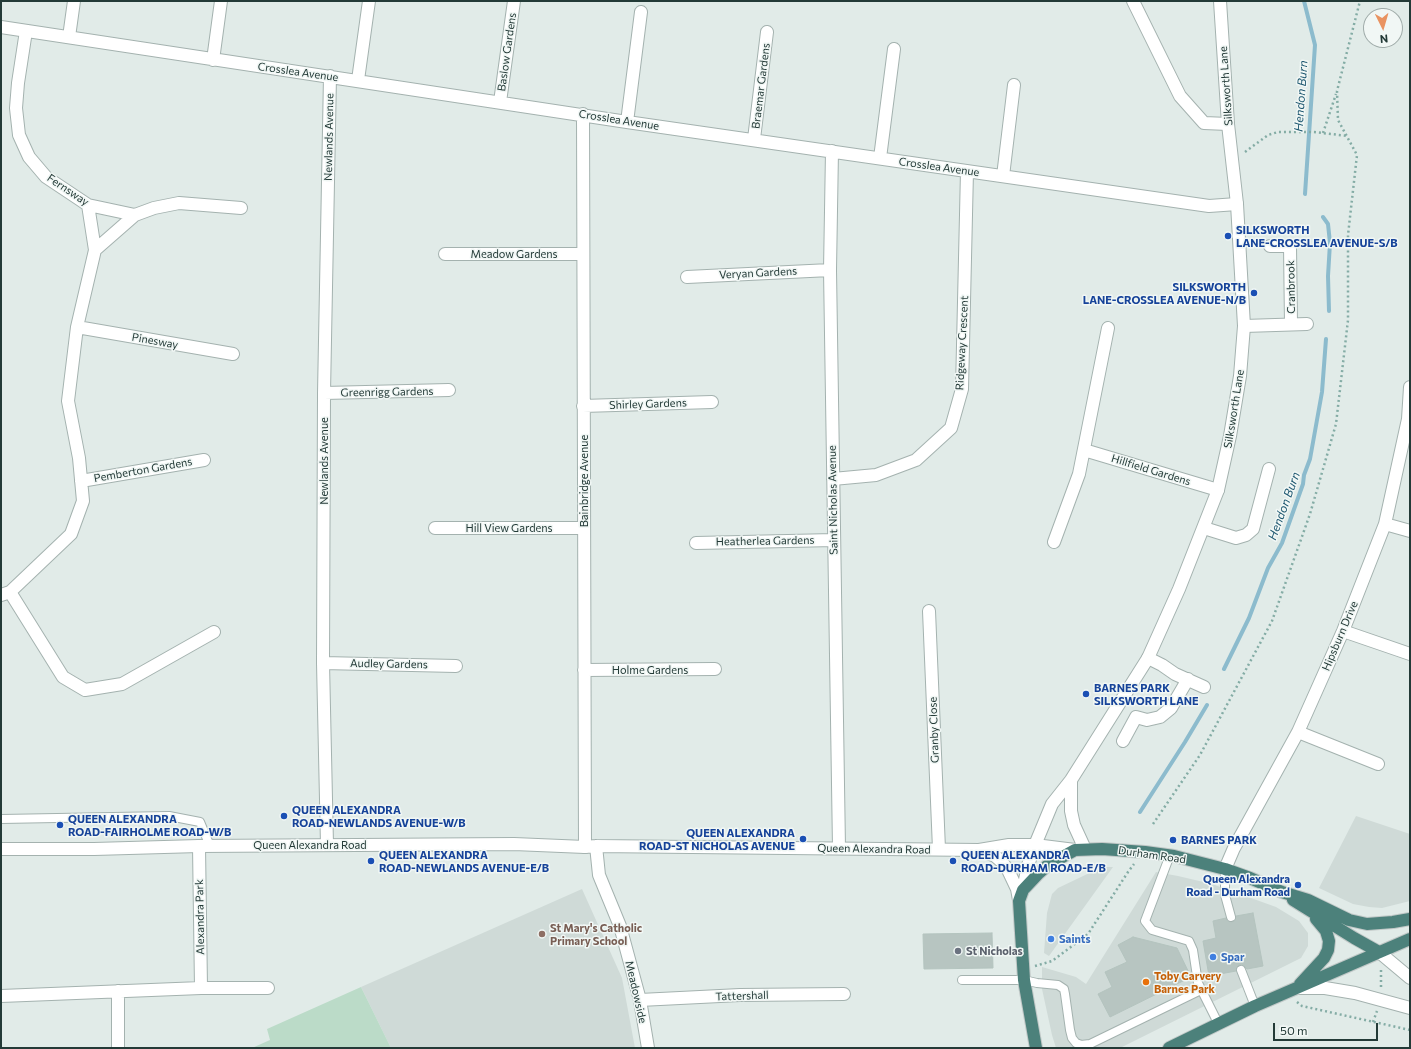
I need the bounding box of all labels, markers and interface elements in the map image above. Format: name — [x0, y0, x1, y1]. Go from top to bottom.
north arrow — [1363, 8, 1403, 48]
street label: Baslow Gardens — [495, 12, 519, 92]
text: N — [1379, 33, 1389, 46]
street label: Braemar Gardens — [749, 42, 773, 130]
street label: Silksworth Lane — [1217, 46, 1235, 126]
street label: Crosslea Avenue — [257, 60, 339, 84]
water label: Hendon Burn — [1291, 60, 1311, 132]
street label: Newlands Avenue — [322, 93, 336, 181]
street label: Crosslea Avenue — [578, 107, 660, 133]
street label: Crosslea Avenue — [898, 155, 980, 179]
street label: Fernsway — [45, 171, 91, 209]
place label: SILKSWORTH LANE-CROSSLEA AVENUE-S/B — [1236, 223, 1398, 249]
marker: SILKSWORTH LANE-CROSSLEA AVENUE-S/B — [1223, 231, 1233, 241]
street label: Meadow Gardens — [470, 247, 558, 261]
street label: Cranbrook — [1284, 260, 1298, 314]
street label: Veryan Gardens — [719, 264, 797, 282]
place label: SILKSWORTH LANE-CROSSLEA AVENUE-N/B — [1083, 280, 1246, 306]
marker: SILKSWORTH LANE-CROSSLEA AVENUE-N/B — [1249, 288, 1259, 298]
street label: Ridgeway Crescent — [953, 295, 971, 391]
street label: Pinesway — [131, 330, 179, 352]
street label: Silksworth Lane — [1221, 369, 1247, 449]
street label: Greenrigg Gardens — [340, 385, 434, 399]
street label: Shirley Gardens — [609, 396, 687, 412]
street label: Newlands Avenue — [317, 417, 331, 505]
street label: Bainbridge Avenue — [577, 435, 591, 527]
street label: Saint Nicholas Avenue — [825, 445, 841, 555]
street label: Hillfield Gardens — [1110, 452, 1192, 488]
street label: Pemberton Gardens — [93, 455, 193, 485]
water label: Hendon Burn — [1265, 470, 1303, 542]
street label: Hill View Gardens — [465, 521, 553, 535]
street label: Heatherlea Gardens — [716, 534, 814, 548]
street label: Hipsburn Drive — [1319, 599, 1361, 673]
street label: Audley Gardens — [350, 657, 428, 671]
street label: Holme Gardens — [612, 663, 688, 677]
place label: BARNES PARK SILKSWORTH LANE — [1094, 681, 1199, 707]
marker: BARNES PARK SILKSWORTH LANE — [1081, 689, 1091, 699]
street label: Granby Close — [926, 697, 942, 763]
place label: QUEEN ALEXANDRA ROAD-NEWLANDS AVENUE-W/B — [292, 803, 466, 829]
marker: QUEEN ALEXANDRA ROAD-NEWLANDS AVENUE-W/B — [279, 811, 289, 821]
place label: QUEEN ALEXANDRA ROAD-FAIRHOLME ROAD-W/B — [68, 812, 231, 838]
marker: QUEEN ALEXANDRA ROAD-FAIRHOLME ROAD-W/B — [55, 820, 65, 830]
place label: QUEEN ALEXANDRA ROAD-ST NICHOLAS AVENUE — [639, 826, 795, 852]
place label: BARNES PARK — [1181, 833, 1257, 847]
marker: QUEEN ALEXANDRA ROAD-ST NICHOLAS AVENUE — [798, 834, 808, 844]
marker: BARNES PARK — [1168, 835, 1178, 845]
street label: Queen Alexandra Road — [253, 838, 367, 852]
street label: Queen Alexandra Road — [817, 841, 931, 857]
street label: Durham Road — [1117, 844, 1187, 866]
place label: QUEEN ALEXANDRA ROAD-NEWLANDS AVENUE-E/B — [379, 848, 549, 874]
place label: QUEEN ALEXANDRA ROAD-DURHAM ROAD-E/B — [961, 848, 1106, 874]
marker: QUEEN ALEXANDRA ROAD-NEWLANDS AVENUE-E/B — [366, 856, 376, 866]
marker: QUEEN ALEXANDRA ROAD-DURHAM ROAD-E/B — [948, 856, 958, 866]
place label: Queen Alexandra Road - Durham Road — [1186, 872, 1290, 898]
street label: Alexandra Park — [193, 879, 207, 955]
marker: Queen Alexandra Road - Durham Road — [1293, 880, 1303, 890]
place label: St Mary's Catholic Primary School — [550, 921, 642, 947]
marker: St Mary's Catholic Primary School — [537, 929, 547, 939]
place label: Saints — [1059, 932, 1091, 946]
marker: Saints — [1046, 934, 1056, 944]
place label: St Nicholas — [966, 944, 1023, 958]
marker: St Nicholas — [953, 946, 963, 956]
place label: Spar — [1221, 950, 1244, 964]
marker: Spar — [1208, 952, 1218, 962]
street label: Meadowside — [622, 960, 650, 1024]
place label: Toby Carvery Barnes Park — [1154, 969, 1221, 995]
marker: Toby Carvery Barnes Park — [1141, 977, 1151, 987]
street label: Tattershall — [715, 988, 769, 1004]
scale bar — [1275, 1015, 1380, 1041]
text: 50 m — [1280, 1023, 1308, 1037]

